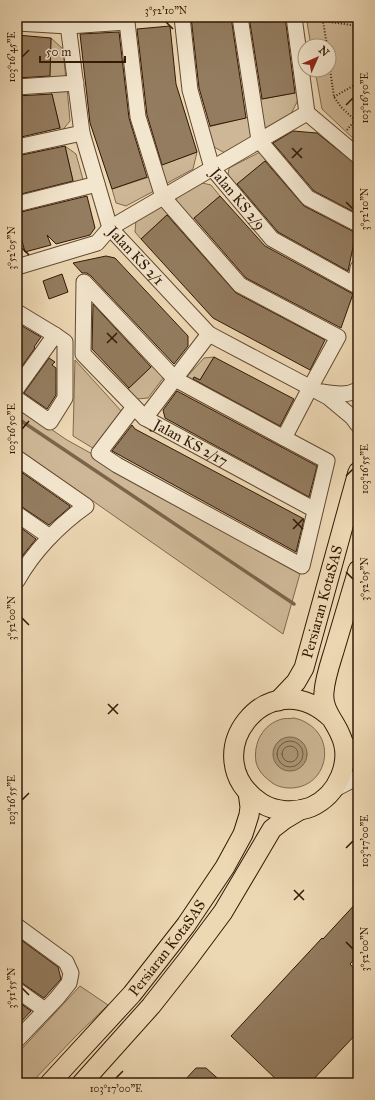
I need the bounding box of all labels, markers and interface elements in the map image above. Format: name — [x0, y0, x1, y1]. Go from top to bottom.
text: 3°52'10"N — [145, 5, 188, 17]
text: 103°16'45"E — [6, 32, 18, 82]
scale bar — [40, 38, 125, 64]
north arrow — [297, 38, 337, 78]
text: N — [316, 43, 332, 60]
text: 50 m — [46, 45, 71, 59]
text: 103°16'50"E — [359, 72, 371, 124]
street label: Jalan KS 2/9 — [205, 163, 270, 234]
text: 3°52'10"N — [359, 187, 371, 230]
street label: Jalan KS 2/1 — [102, 221, 168, 289]
text: 3°52'05"N — [6, 226, 18, 270]
text: 103°16'50"E — [6, 403, 18, 455]
street label: Jalan KS 2/17 — [148, 414, 231, 470]
text: 103°16'55"E — [359, 444, 371, 494]
street label: Persiaran KotaSAS — [298, 543, 346, 660]
text: 3°52'05"N — [359, 557, 371, 601]
text: 3°52'00"N — [6, 595, 18, 640]
text: 103°16'55"E — [6, 775, 18, 825]
text: 103°17'00"E — [359, 815, 371, 867]
street label: Persiaran KotaSAS — [125, 896, 209, 1000]
text: 3°52'00"N — [359, 926, 371, 971]
text: 3°51'55"N — [6, 967, 18, 1009]
text: 103°17'00"E — [90, 1083, 142, 1095]

